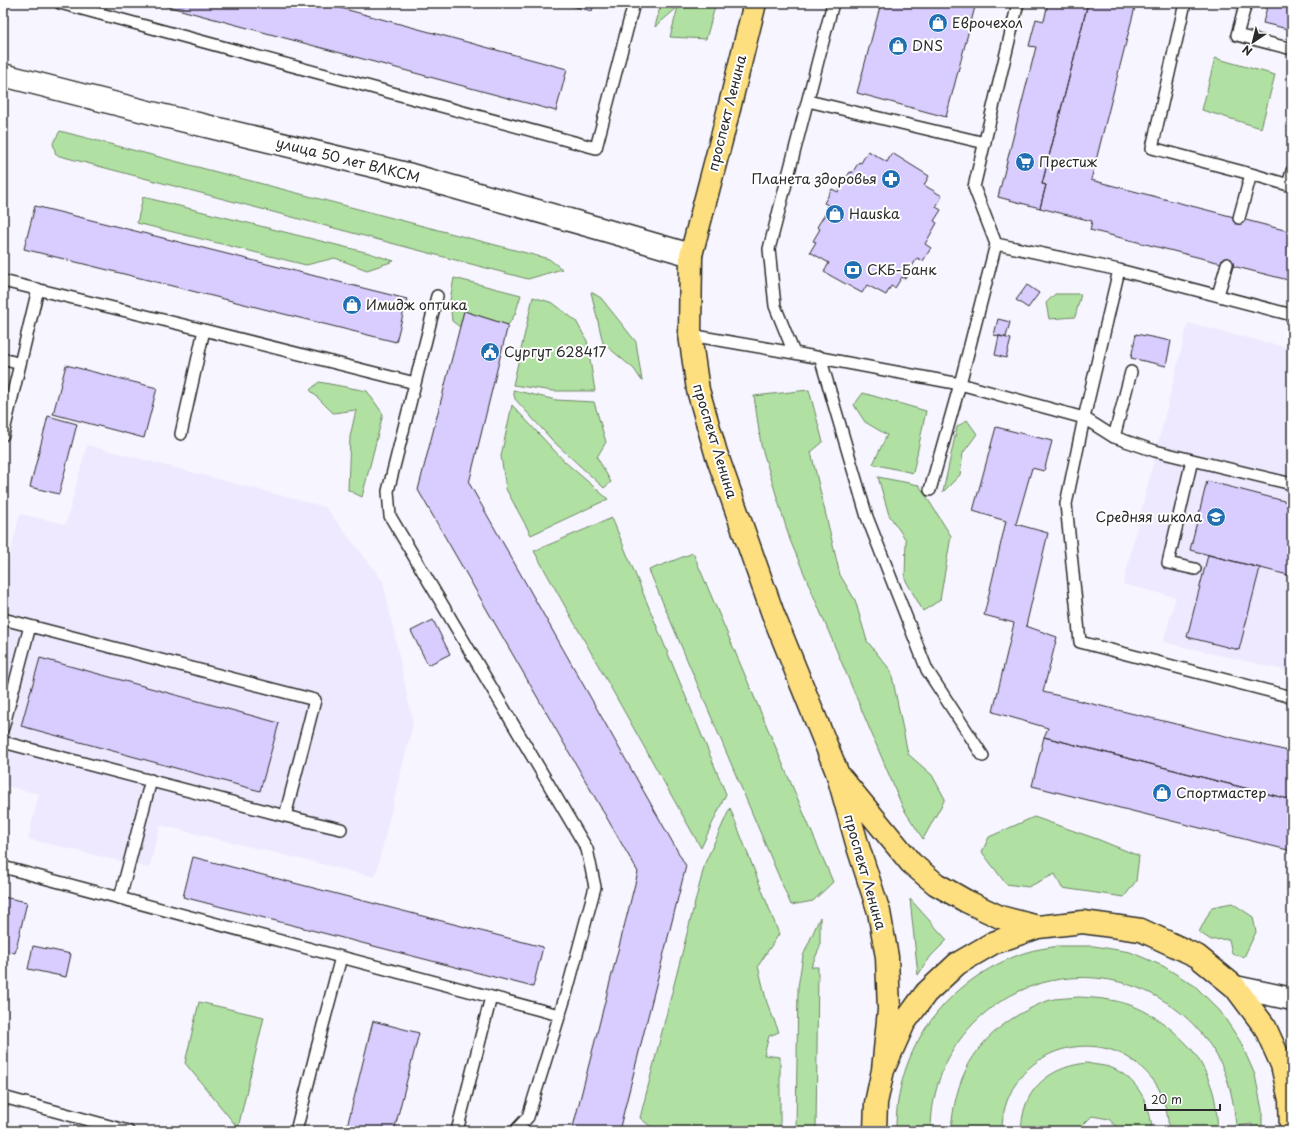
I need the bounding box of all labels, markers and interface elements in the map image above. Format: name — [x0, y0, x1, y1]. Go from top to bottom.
shop icon: Еврочехол — [927, 12, 949, 34]
place label: Еврочехол — [952, 12, 1023, 33]
north arrow — [1233, 22, 1273, 62]
shop icon: DNS — [887, 35, 909, 57]
place label: DNS — [912, 35, 943, 56]
text: N — [1238, 41, 1255, 60]
street label: проспект Ленина — [702, 52, 751, 173]
street label: улица 50 лет ВЛКСМ — [274, 132, 422, 188]
supermarket icon: Престиж — [1014, 151, 1036, 173]
place label: Престиж — [1039, 151, 1098, 172]
place label: Планета здоровья — [751, 168, 877, 189]
pharmacy icon: Планета здоровья — [880, 168, 902, 190]
shop icon: Hauska — [824, 203, 846, 225]
place label: Hauska — [849, 203, 900, 224]
bank icon: СКБ-Банк — [842, 259, 864, 281]
place label: СКБ-Банк — [867, 259, 937, 280]
shop icon: Имидж оптика — [341, 294, 363, 316]
place label: Имидж оптика — [366, 294, 467, 315]
public building icon: Сургут 628417 — [479, 341, 501, 363]
place label: Сургут 628417 — [504, 341, 606, 362]
street label: проспект Ленина — [688, 381, 743, 501]
place label: Средняя школа — [1096, 506, 1202, 527]
school or university icon: Средняя школа — [1205, 506, 1227, 528]
shop icon: Спортмастер — [1151, 782, 1173, 804]
place label: Спортмастер — [1176, 782, 1266, 803]
street label: проспект Ленина — [839, 812, 892, 932]
scale bar — [1145, 1086, 1220, 1112]
text: 20 m — [1151, 1090, 1182, 1108]

